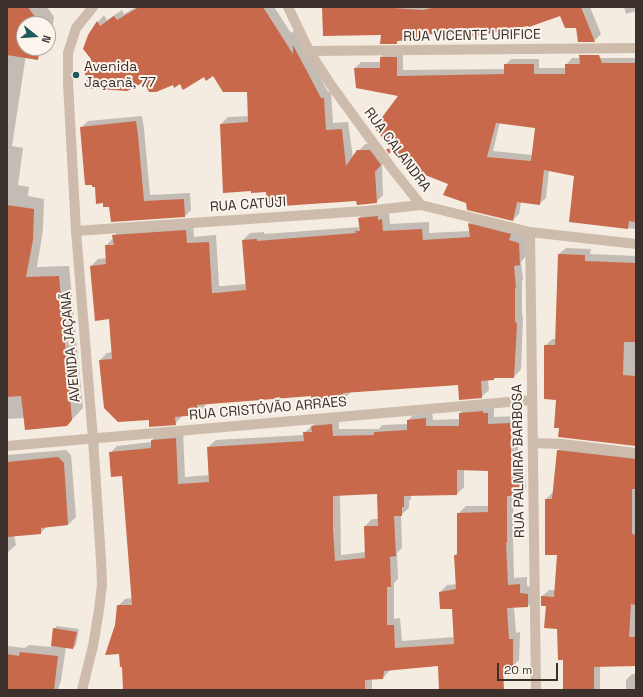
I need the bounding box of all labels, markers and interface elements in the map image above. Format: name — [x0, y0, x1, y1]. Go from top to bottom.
north arrow — [16, 16, 56, 56]
street label: RUA VICENTE URIFICE — [403, 26, 541, 46]
text: N — [39, 34, 54, 45]
place label: Avenida Jaçanã, 77 — [84, 59, 156, 92]
marker: Avenida Jaçanã, 77 — [71, 70, 81, 80]
street label: RUA CALANDRA — [360, 105, 434, 195]
street label: RUA CATUJI — [209, 194, 287, 216]
street label: AVENIDA JAÇANÃ — [58, 291, 84, 403]
street label: RUA PALMIRA BARBOSA — [509, 384, 529, 538]
street label: RUA CRISTÓVÃO ARRAES — [189, 394, 347, 424]
scale bar — [499, 655, 560, 681]
text: 20 m — [504, 662, 532, 678]

